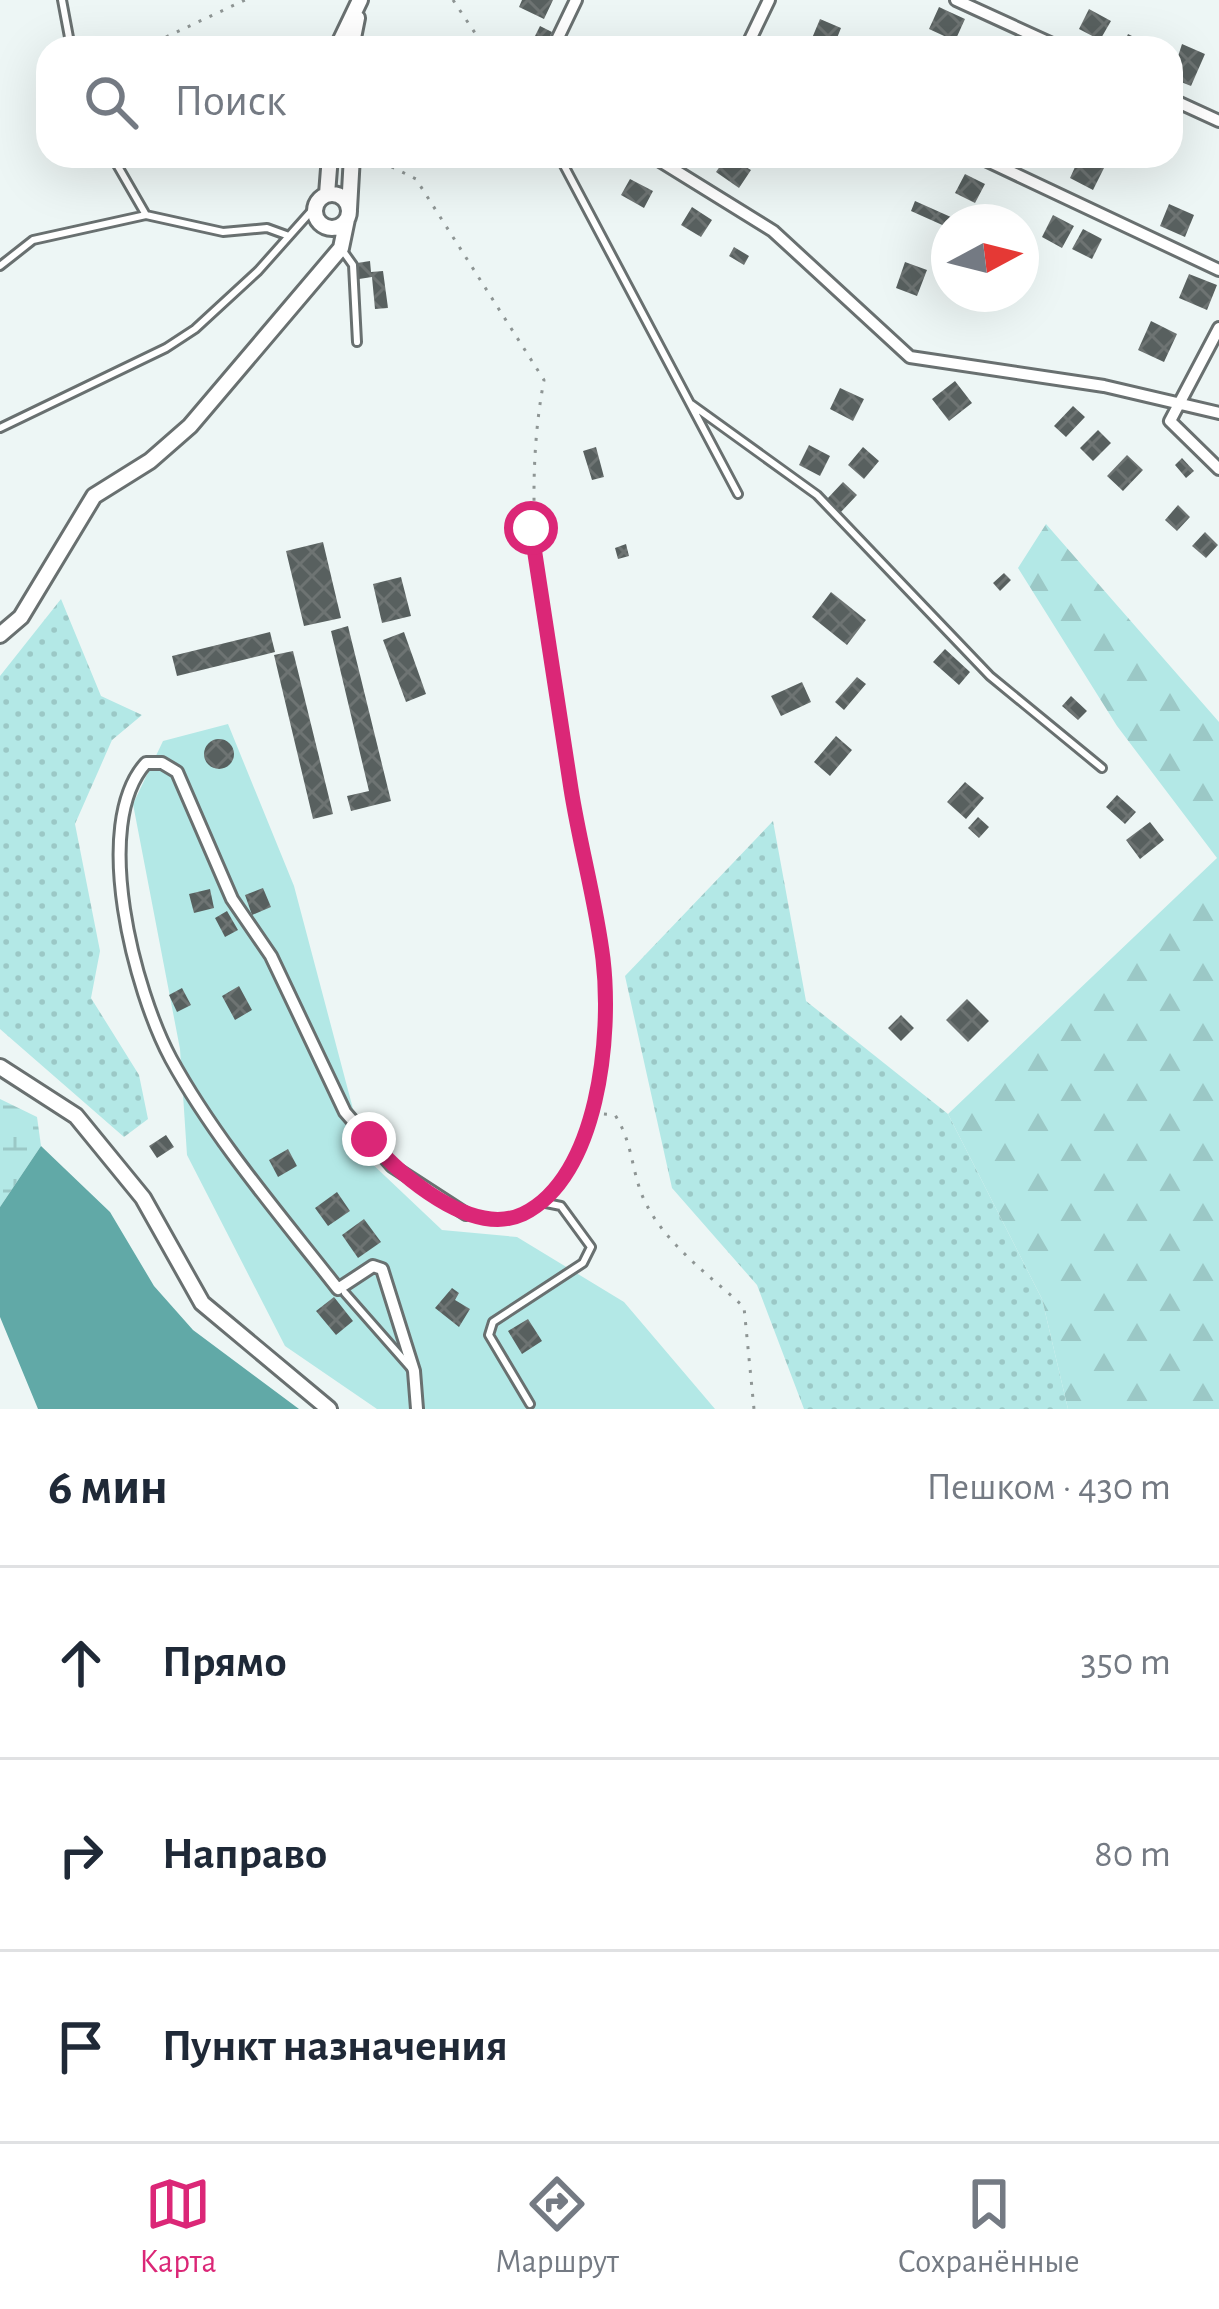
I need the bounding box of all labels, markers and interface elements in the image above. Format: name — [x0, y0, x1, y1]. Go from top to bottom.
search box — [36, 36, 1183, 168]
icon: search — [78, 69, 144, 135]
text: Поиск — [174, 79, 286, 124]
north arrow — [931, 204, 1039, 312]
route start — [504, 501, 558, 555]
route end — [342, 1112, 396, 1166]
text: 6 мин — [48, 1462, 168, 1513]
text: Пешком · 430 m — [926, 1468, 1171, 1507]
icon: ahead — [48, 1630, 114, 1696]
text: Прямо — [162, 1640, 287, 1685]
text: 350 m — [1080, 1643, 1171, 1682]
icon: right — [48, 1822, 114, 1888]
text: Направо — [162, 1832, 327, 1877]
text: 80 m — [1094, 1835, 1171, 1874]
icon: arrive — [48, 2014, 114, 2080]
text: Пункт назначения — [162, 2024, 508, 2069]
tab: Карта — [139, 2171, 217, 2283]
tab: Маршрут — [495, 2171, 619, 2283]
tab: Сохранённые — [897, 2171, 1080, 2283]

